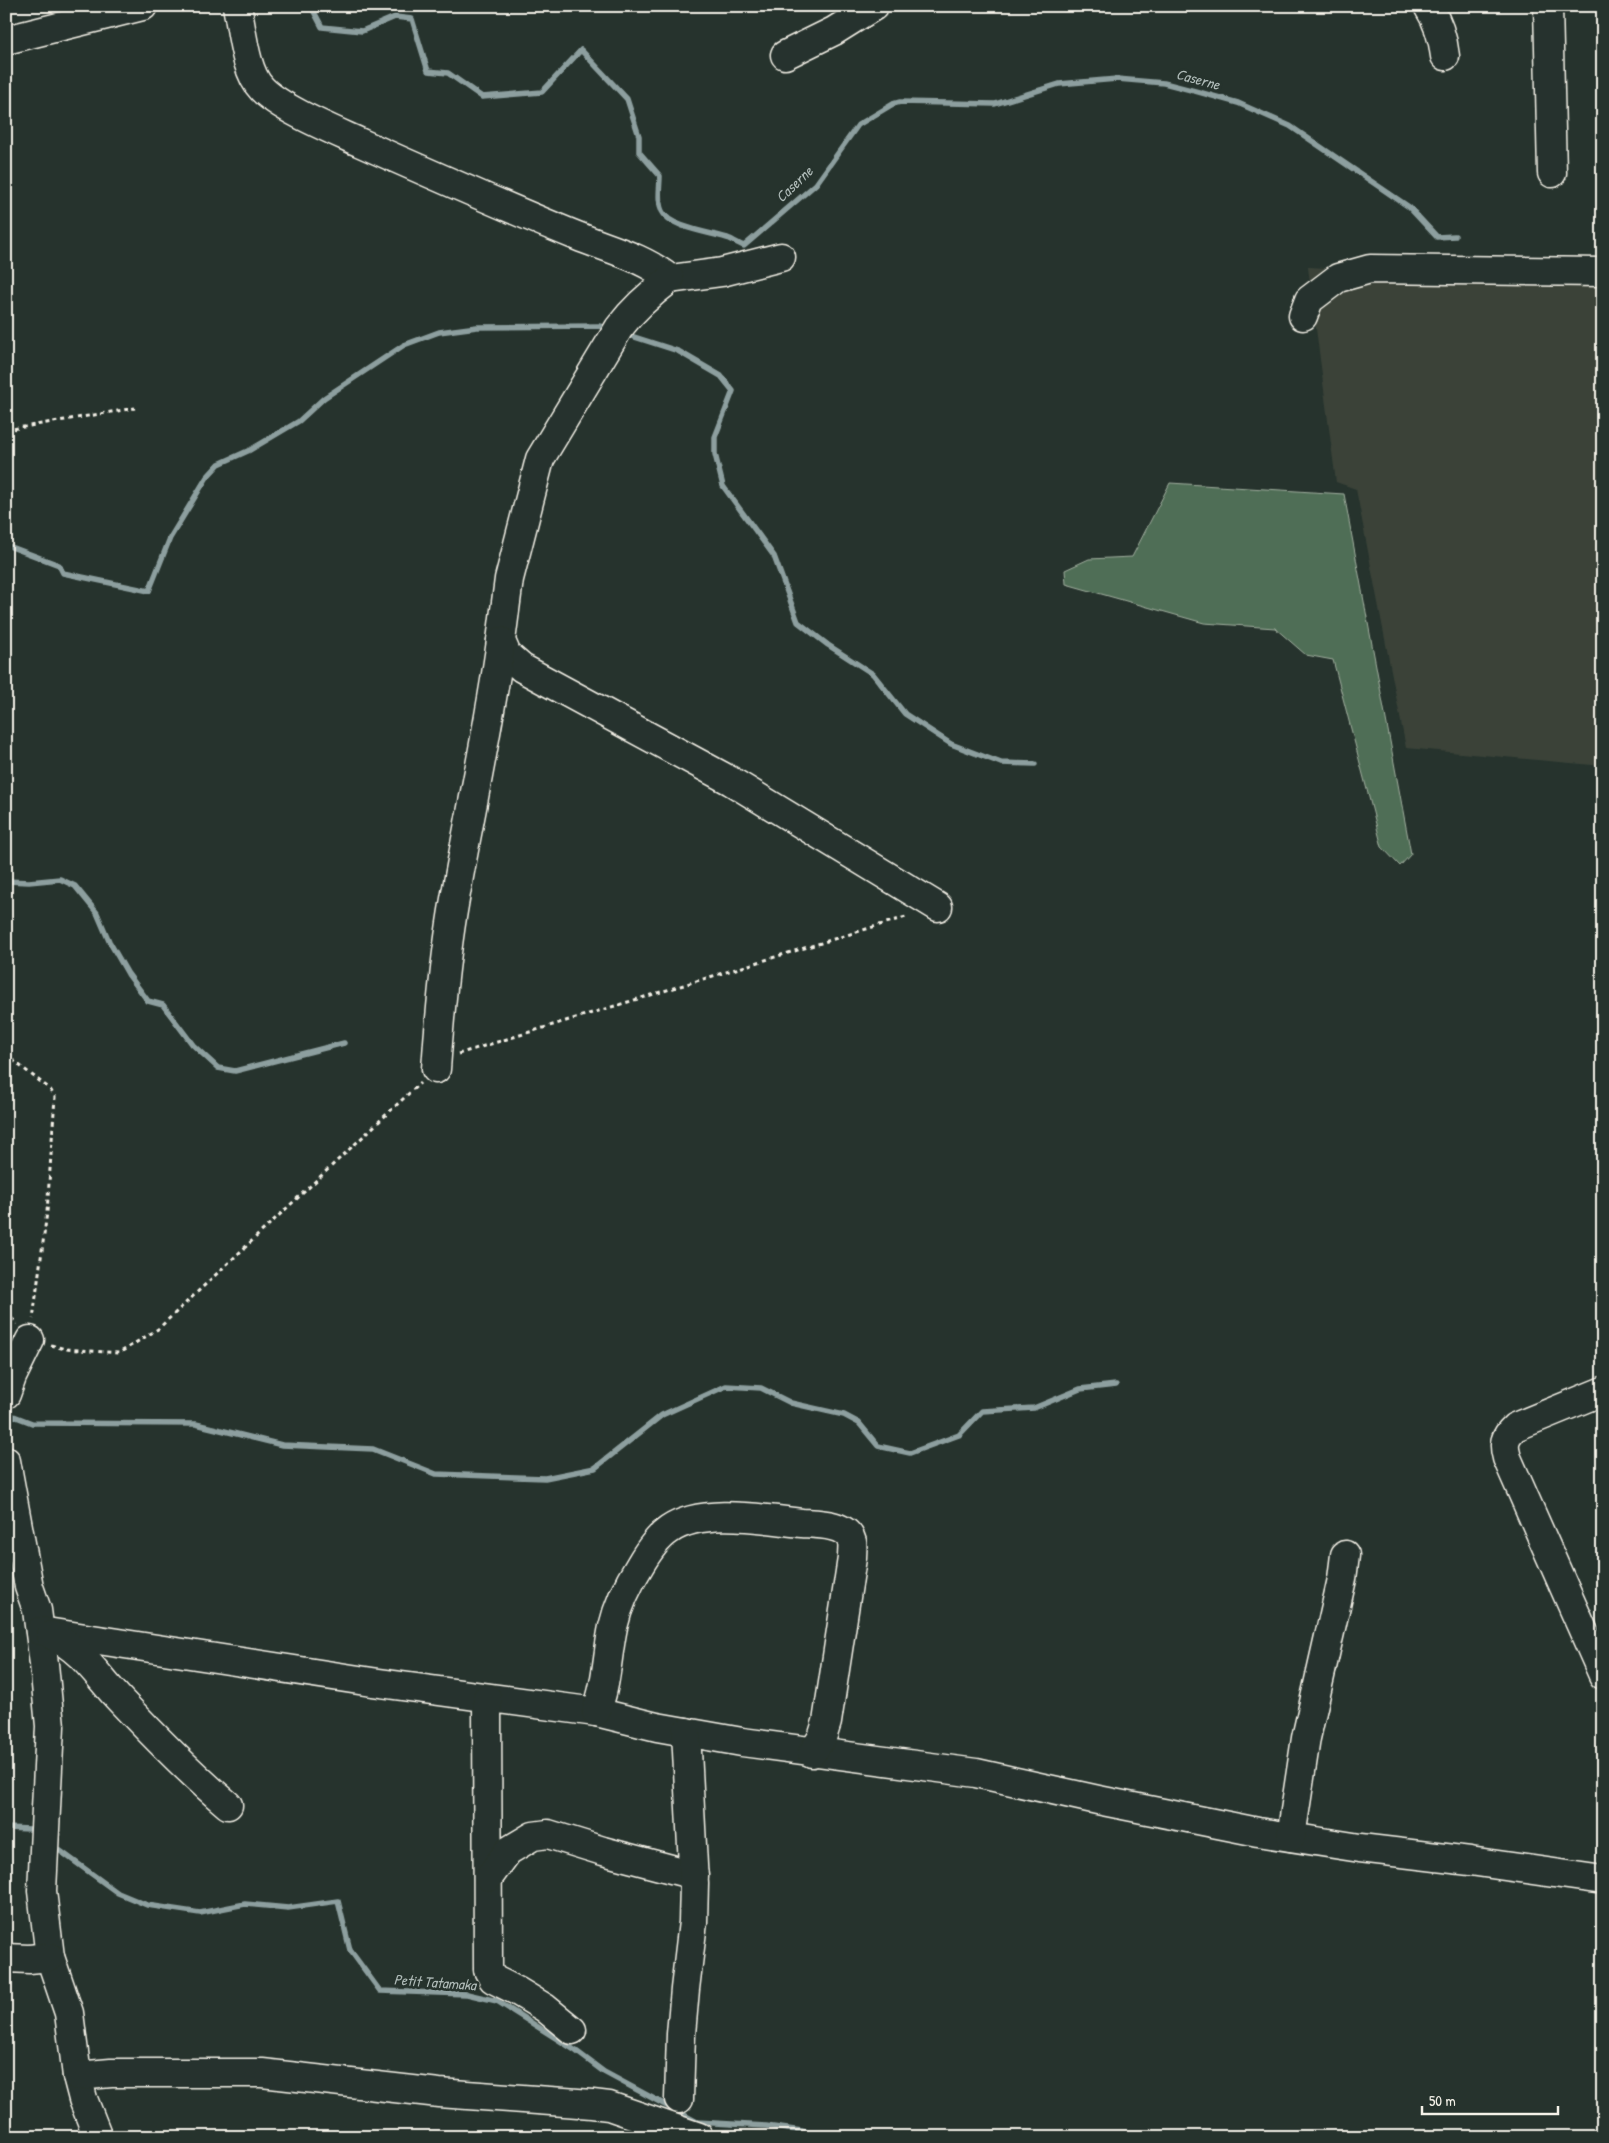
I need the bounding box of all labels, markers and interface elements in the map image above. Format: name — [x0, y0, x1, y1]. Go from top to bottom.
water label: Caserne — [1174, 63, 1223, 95]
water label: Caserne — [771, 160, 818, 207]
water label: Petit Tatamaka — [393, 1969, 479, 1995]
scale bar — [1422, 2083, 1558, 2115]
text: 50 m — [1429, 2090, 1456, 2111]

